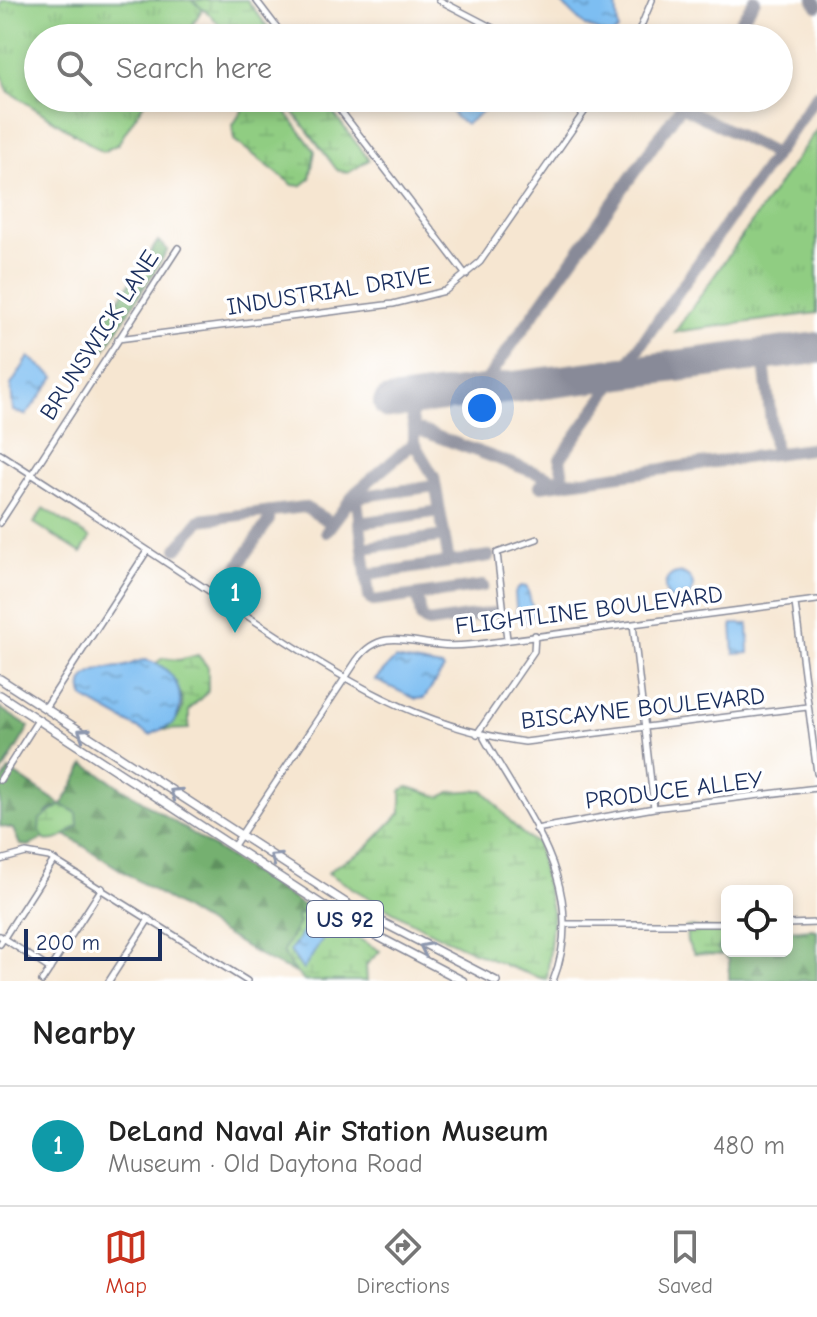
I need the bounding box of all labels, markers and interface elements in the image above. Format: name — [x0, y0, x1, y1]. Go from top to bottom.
search box — [24, 24, 793, 112]
icon: search — [52, 46, 96, 90]
text: Search here — [116, 51, 272, 86]
street label: BRUNSWICK LANE — [34, 245, 164, 425]
street label: INDUSTRIAL DRIVE — [225, 261, 433, 321]
your location — [462, 388, 502, 428]
pin: 1 — [209, 567, 261, 633]
street label: FLIGHTLINE BOULEVARD — [454, 580, 724, 640]
street label: BISCAYNE BOULEVARD — [520, 681, 766, 735]
one-way arrow — [77, 727, 92, 742]
street label: PRODUCE ALLEY — [584, 765, 765, 815]
one-way arrow — [170, 788, 184, 803]
one-way arrow — [269, 852, 284, 867]
map controls — [721, 885, 793, 957]
button: locate — [721, 885, 793, 957]
road number: US 92 — [307, 901, 383, 937]
scale bar — [24, 925, 162, 961]
text: 200 m — [36, 930, 100, 956]
one-way arrow — [419, 942, 434, 957]
text: Nearby — [32, 1013, 135, 1053]
text: DeLand Naval Air Station Museum — [108, 1114, 548, 1149]
text: 1 — [53, 1131, 63, 1161]
text: 480 m — [713, 1131, 785, 1161]
text: Museum · Old Daytona Road — [108, 1149, 423, 1179]
tab: Map — [104, 1225, 148, 1299]
tab: Directions — [357, 1225, 450, 1299]
tab: Saved — [658, 1225, 713, 1299]

